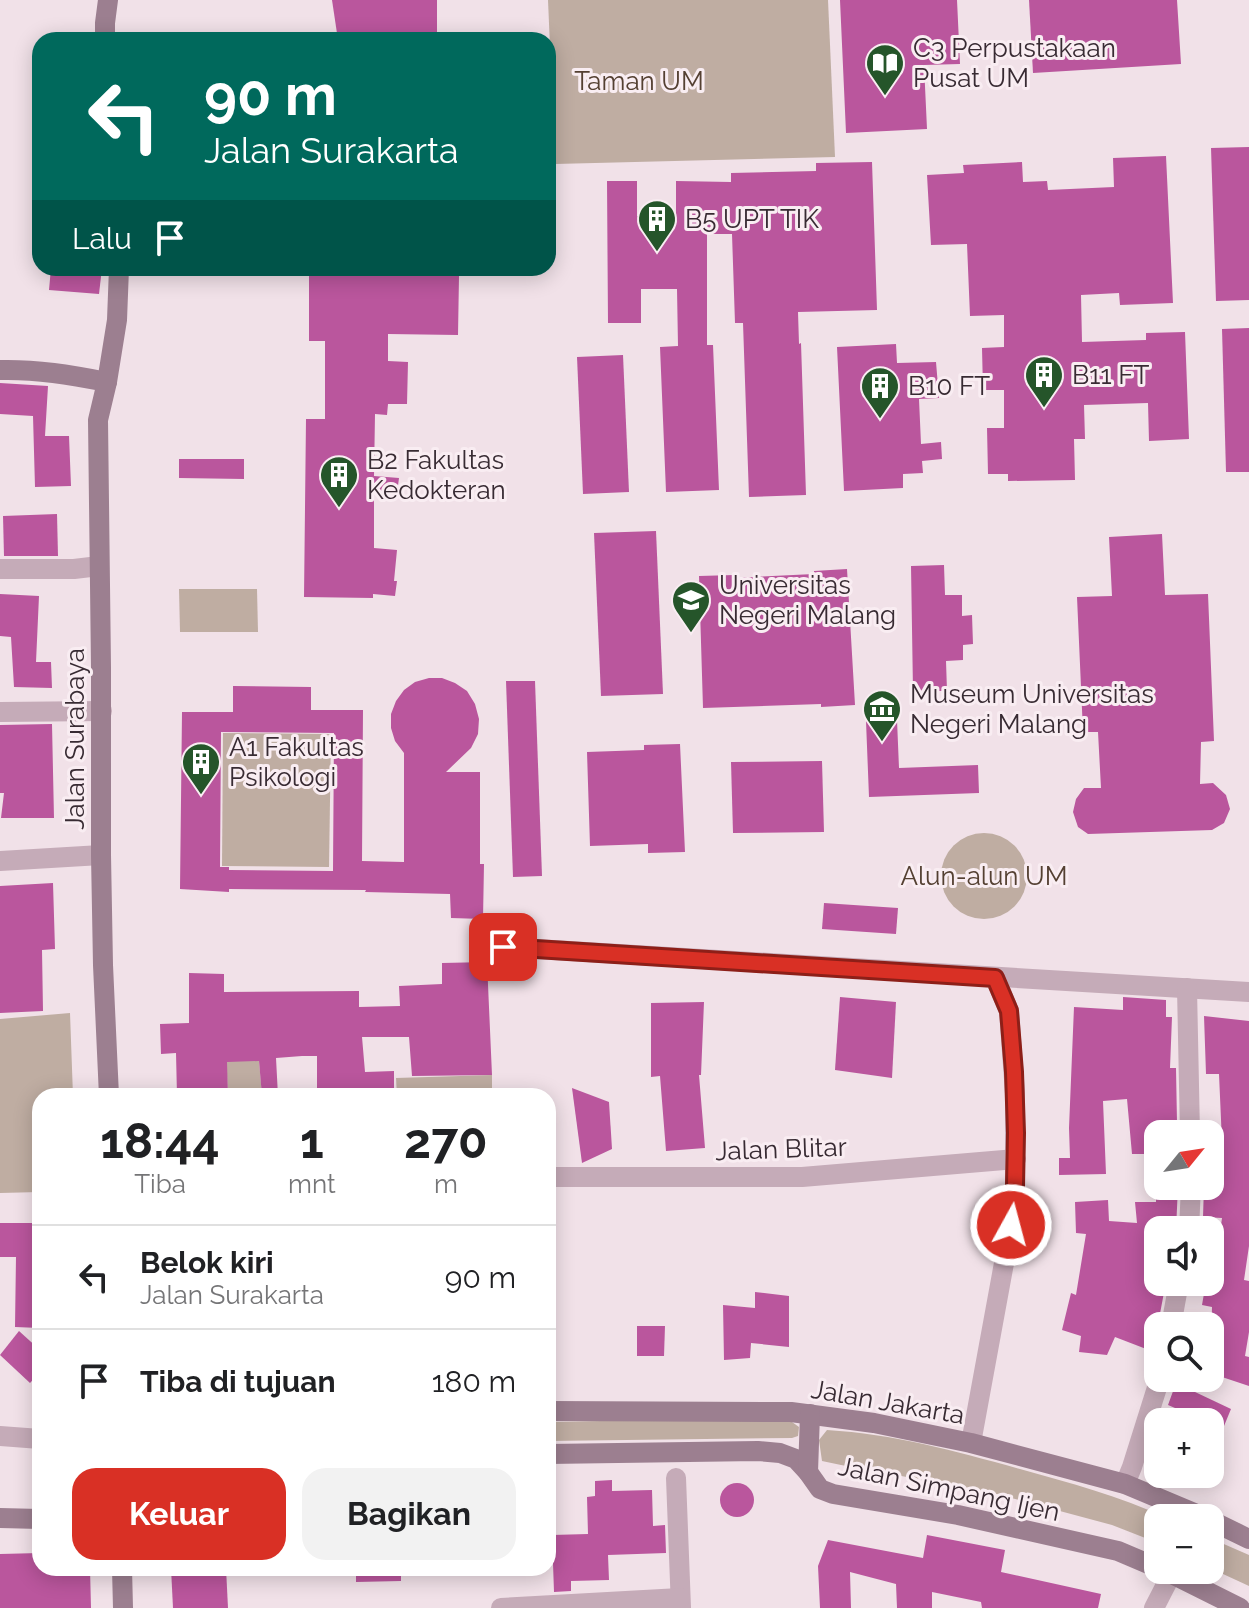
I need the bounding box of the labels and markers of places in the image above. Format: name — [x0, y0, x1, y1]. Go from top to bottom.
place label: C3 Perpustakaan Pusat UM — [913, 33, 1116, 93]
library icon: C3 Perpustakaan Pusat UM — [864, 42, 906, 97]
building icon: B5 UPT TIK — [636, 198, 678, 253]
place label: B5 UPT TIK — [685, 204, 819, 234]
building icon: B11 FT — [1023, 354, 1065, 409]
place label: B11 FT — [1072, 360, 1150, 390]
building icon: B10 FT — [859, 365, 901, 420]
place label: B10 FT — [908, 371, 990, 401]
place label: B2 Fakultas Kedokteran — [367, 445, 506, 505]
building icon: B2 Fakultas Kedokteran — [318, 454, 360, 509]
place label: Universitas Negeri Malang — [719, 570, 896, 630]
school or university icon: Universitas Negeri Malang — [670, 579, 712, 634]
place label: Museum Universitas Negeri Malang — [910, 679, 1154, 739]
museum icon: Museum Universitas Negeri Malang — [861, 688, 903, 743]
place label: A1 Fakultas Psikologi — [229, 732, 364, 792]
building icon: A1 Fakultas Psikologi — [180, 741, 222, 796]
pin — [469, 913, 537, 981]

